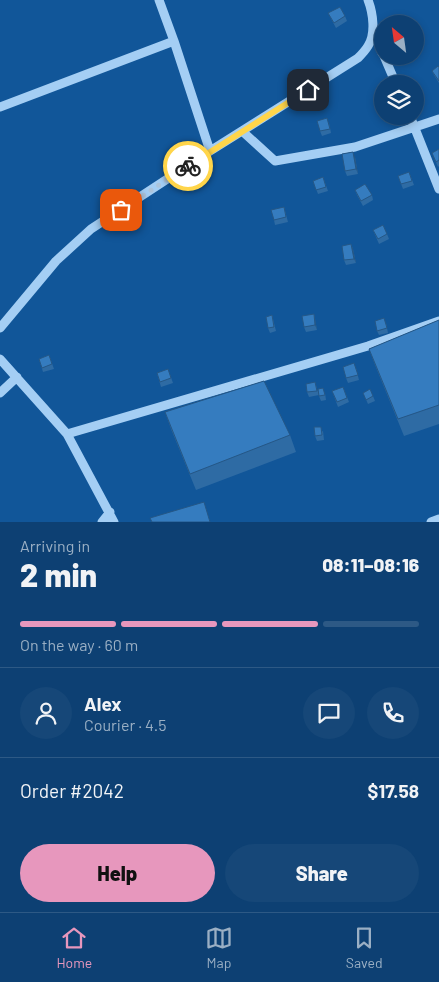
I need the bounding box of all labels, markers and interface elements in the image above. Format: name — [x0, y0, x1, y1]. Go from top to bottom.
north arrow — [374, 15, 424, 65]
map controls — [374, 15, 424, 125]
pin — [287, 69, 329, 111]
button: layers — [374, 75, 424, 125]
icon: home — [294, 76, 322, 104]
courier — [163, 141, 213, 191]
icon: bike — [174, 152, 202, 180]
pin — [100, 189, 142, 231]
icon: bag — [107, 196, 135, 224]
text: Arriving in — [20, 536, 90, 555]
text: 08:11–08:16 — [322, 553, 419, 576]
text: 2 min — [20, 555, 97, 593]
text: On the way · 60 m — [20, 635, 138, 654]
button: person — [20, 687, 72, 739]
button: chat — [303, 687, 355, 739]
button: phone — [367, 687, 419, 739]
text: Alex — [84, 692, 122, 715]
text: Courier · 4.5 — [84, 715, 167, 734]
text: Order #2042 — [20, 779, 124, 802]
text: $17.58 — [368, 779, 419, 802]
button: Help — [20, 844, 215, 902]
button: Share — [225, 844, 419, 902]
tab: Home — [56, 924, 92, 971]
tab: Map — [205, 924, 233, 971]
tab: Saved — [346, 924, 383, 971]

